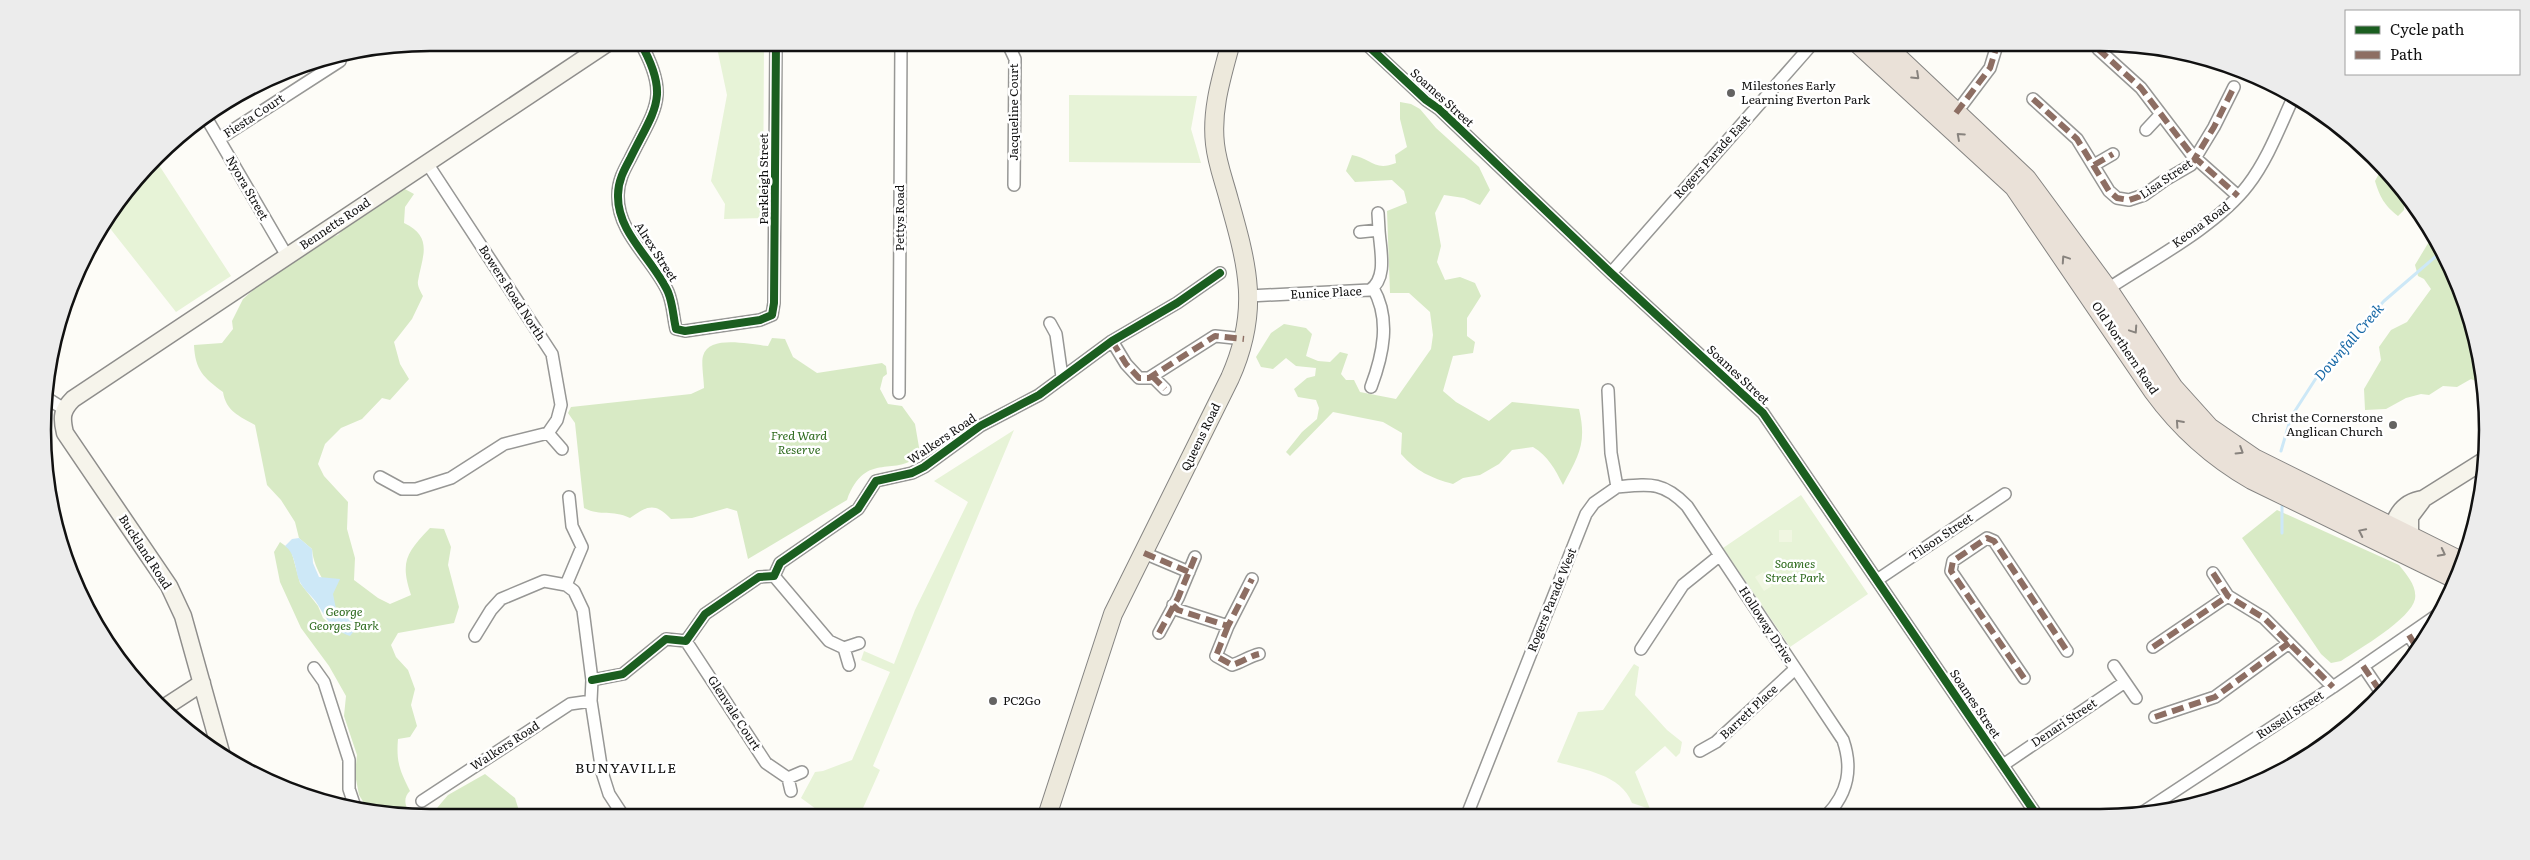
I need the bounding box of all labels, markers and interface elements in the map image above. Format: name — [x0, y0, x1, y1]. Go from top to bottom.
legend — [2345, 10, 2520, 75]
text: Cycle path — [2390, 17, 2465, 40]
text: Path — [2390, 42, 2423, 65]
street label: Jacqueline Court — [1004, 63, 1022, 161]
street label: Soames Street — [1407, 64, 1479, 131]
one-way arrow — [1911, 70, 1920, 79]
place label: Milestones Early Learning Everton Park — [1741, 76, 1871, 108]
marker: Milestones Early Learning Everton Park — [1725, 87, 1737, 99]
street label: Fiesta Court — [219, 89, 288, 142]
street label: Rogers Parade East — [1669, 110, 1754, 202]
street label: Parkleigh Street — [754, 133, 772, 225]
one-way arrow — [1956, 133, 1965, 142]
street label: Nyora Street — [222, 152, 274, 223]
street label: Lisa Street — [2135, 154, 2196, 202]
street label: Pettys Road — [890, 184, 908, 251]
street label: Bennetts Road — [295, 192, 374, 254]
street label: Keona Road — [2168, 197, 2234, 251]
street label: Alrex Street — [631, 218, 683, 285]
street label: Bowers Road North — [475, 241, 551, 344]
one-way arrow — [2062, 255, 2071, 265]
street label: Eunice Place — [1290, 281, 1362, 303]
street label: Old Northern Road — [2088, 297, 2164, 398]
water label: Downfall Creek — [2309, 298, 2388, 385]
one-way arrow — [2128, 324, 2137, 334]
street label: Soames Street — [1703, 340, 1774, 408]
street label: Queens Road — [1176, 399, 1225, 474]
street label: Walkers Road — [904, 408, 980, 468]
place label: Christ the Cornerstone Anglican Church — [2252, 408, 2383, 440]
one-way arrow — [2176, 419, 2185, 428]
marker: Christ the Cornerstone Anglican Church — [2387, 419, 2399, 431]
park label: Fred Ward Reserve — [771, 426, 827, 458]
one-way arrow — [2235, 444, 2244, 454]
street label: Tilson Street — [1905, 508, 1976, 564]
street label: Buckland Road — [115, 511, 177, 593]
one-way arrow — [2358, 528, 2367, 539]
street label: Rogers Parade West — [1522, 545, 1580, 655]
one-way arrow — [2437, 547, 2446, 557]
park label: Soames Street Park — [1765, 554, 1825, 586]
street label: Holloway Drive — [1735, 582, 1798, 666]
park label: George Georges Park — [309, 602, 379, 634]
street label: Soames Street — [1946, 665, 2006, 742]
street label: Glenvale Court — [704, 672, 766, 754]
street label: Barrett Place — [1715, 680, 1781, 743]
street label: Russell Street — [2252, 685, 2327, 743]
place label: PC2Go — [1003, 691, 1041, 709]
street label: Denari Street — [2027, 693, 2100, 751]
marker: PC2Go — [987, 695, 999, 707]
street label: Walkers Road — [466, 716, 543, 774]
district label: BUNYAVILLE — [575, 757, 677, 777]

